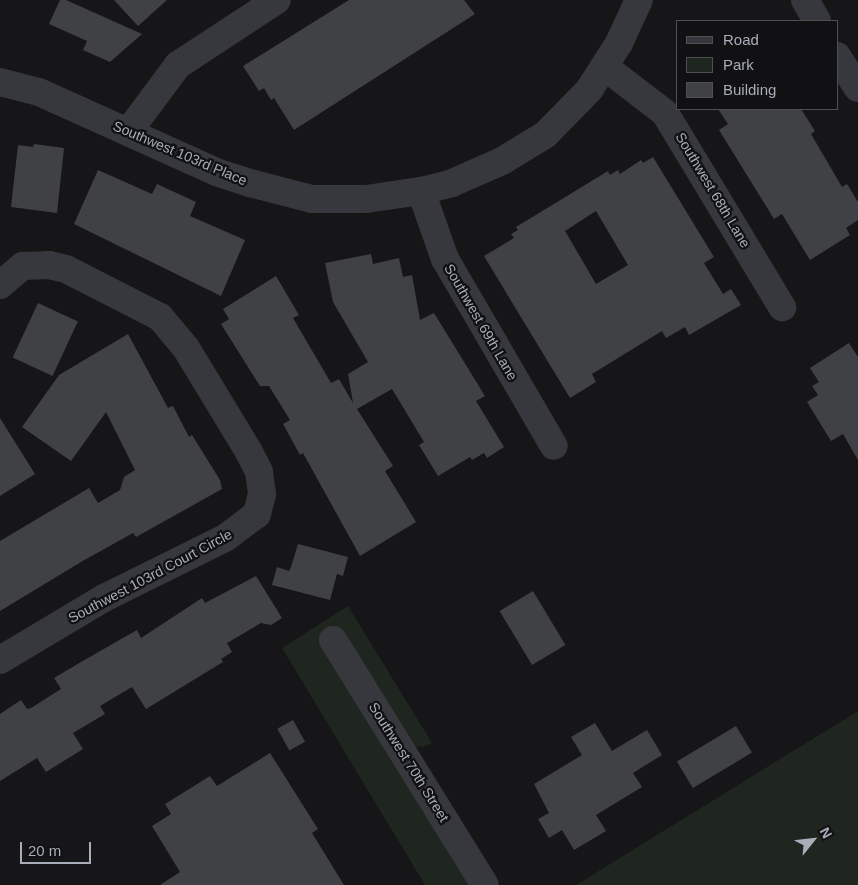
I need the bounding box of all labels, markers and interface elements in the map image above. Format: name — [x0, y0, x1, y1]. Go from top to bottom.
legend — [676, 20, 838, 110]
text: Road — [723, 31, 759, 48]
text: Park — [723, 56, 754, 73]
text: Building — [723, 81, 776, 98]
street label: Southwest 103rd Place — [110, 117, 250, 189]
street label: Southwest 68th Lane — [672, 129, 754, 251]
street label: Southwest 69th Lane — [441, 261, 521, 383]
street label: Southwest 103rd Court Circle — [65, 526, 235, 626]
street label: Southwest 70th Street — [365, 699, 453, 825]
north arrow — [788, 815, 838, 865]
text: N — [817, 824, 836, 841]
scale bar — [22, 832, 94, 864]
text: 20 m — [28, 842, 61, 859]

